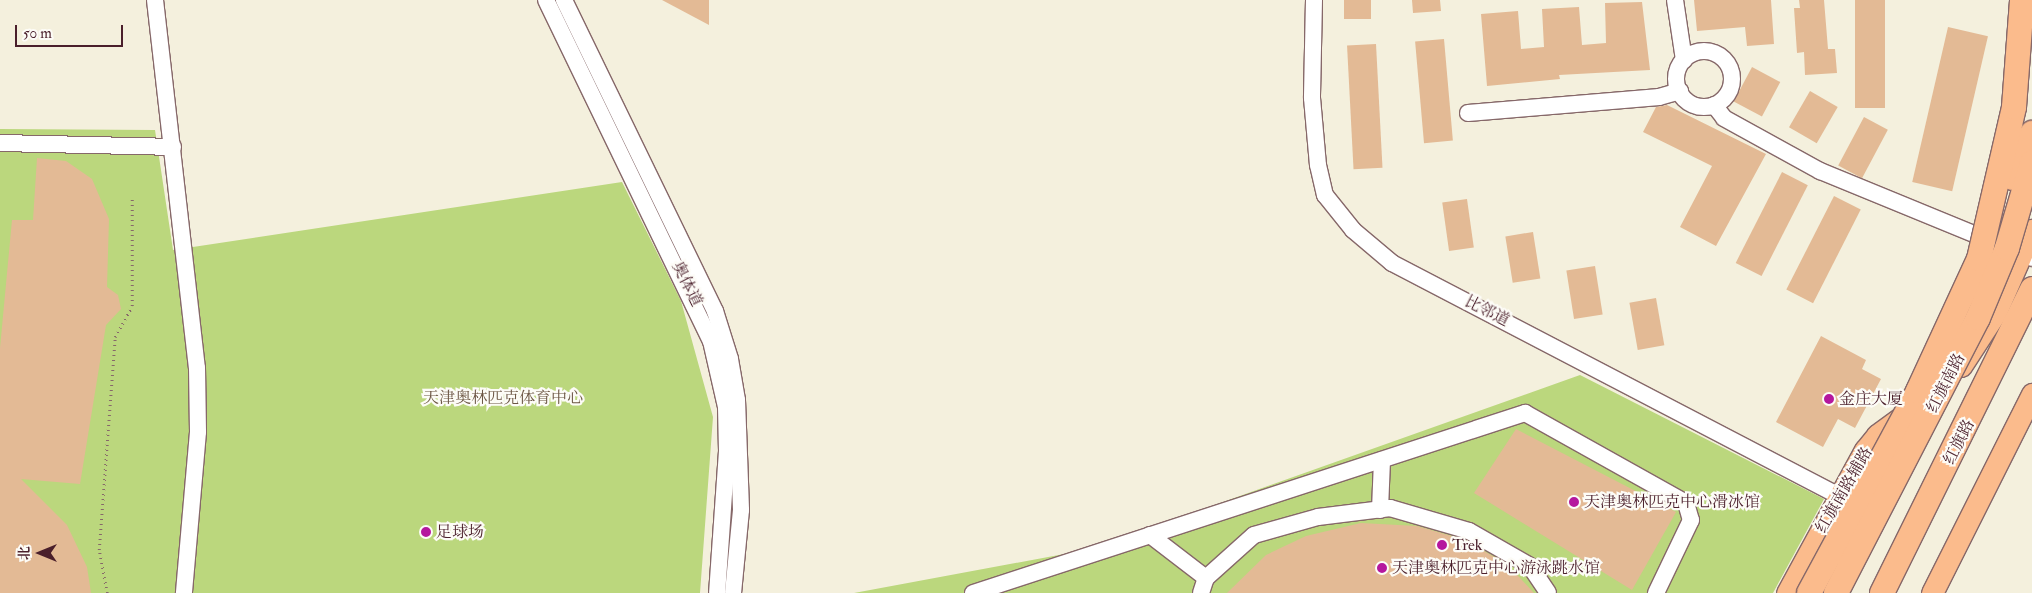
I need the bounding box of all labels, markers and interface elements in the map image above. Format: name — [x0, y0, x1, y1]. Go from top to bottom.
scale bar — [18, 15, 125, 47]
text: 50 m — [23, 24, 52, 43]
street label: 奥体道 — [668, 258, 706, 310]
street label: 比邻道 — [1461, 292, 1513, 330]
street label: 红旗南路 — [1923, 350, 1969, 416]
park label: 天津奥林匹克体育中心 — [423, 388, 583, 408]
place label: 金庄大厦 — [1839, 389, 1903, 409]
marker: 金庄大厦 — [1823, 393, 1835, 405]
street label: 红旗路 — [1940, 416, 1978, 468]
street label: 红旗南路辅路 — [1812, 444, 1876, 536]
place label: 天津奥林匹克中心滑冰馆 — [1584, 492, 1760, 512]
marker: 天津奥林匹克中心滑冰馆 — [1568, 496, 1580, 508]
place label: 足球场 — [436, 522, 484, 542]
marker: 足球场 — [420, 526, 432, 538]
north arrow — [15, 528, 65, 578]
place label: Trek — [1452, 535, 1482, 555]
marker: Trek — [1436, 539, 1448, 551]
text: 北 — [16, 546, 33, 560]
place label: 天津奥林匹克中心游泳跳水馆 — [1392, 558, 1600, 578]
marker: 天津奥林匹克中心游泳跳水馆 — [1376, 562, 1388, 574]

